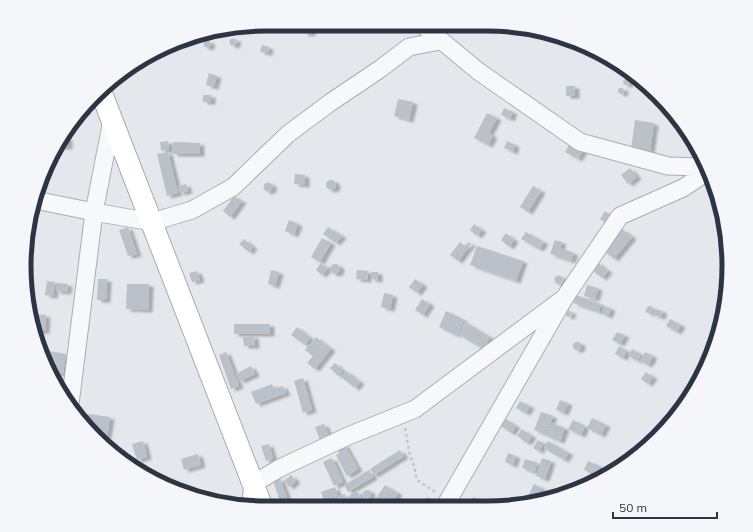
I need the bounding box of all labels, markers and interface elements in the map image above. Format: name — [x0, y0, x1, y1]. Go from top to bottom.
scale bar — [613, 494, 717, 520]
text: 50 m — [619, 500, 647, 515]

